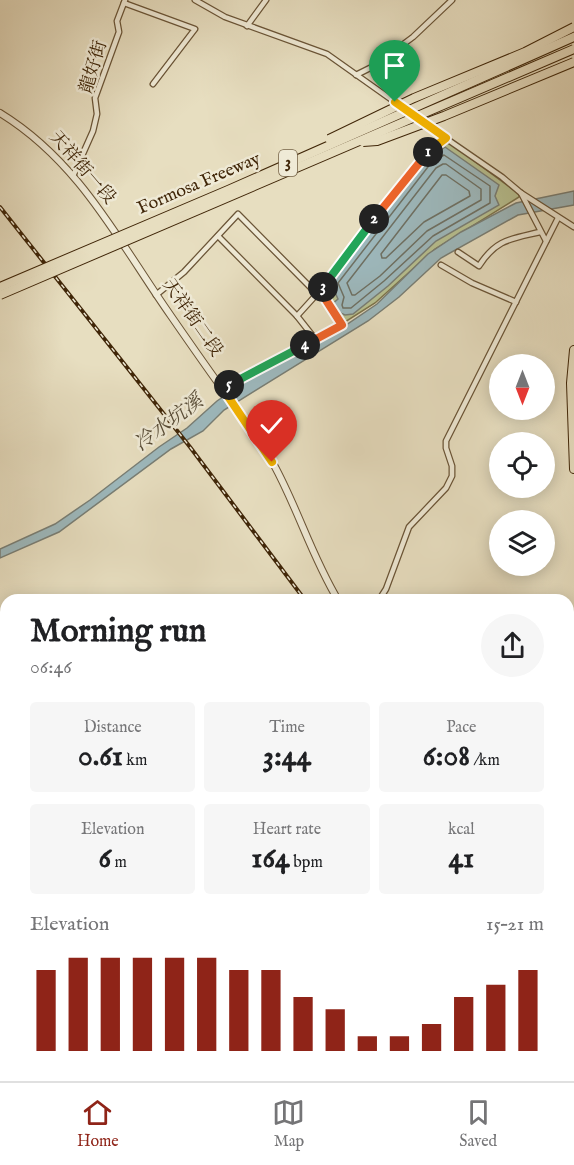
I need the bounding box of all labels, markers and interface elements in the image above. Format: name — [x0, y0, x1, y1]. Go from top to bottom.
street label: 龍好街 — [75, 38, 113, 96]
pin — [369, 40, 420, 102]
icon: arrive — [378, 49, 411, 82]
street label: 天祥街一段 — [44, 126, 120, 210]
pin: 1 — [413, 137, 443, 167]
text: 1 — [425, 142, 431, 162]
street label: Formosa Freeway — [134, 148, 264, 220]
road number: 3 — [279, 150, 297, 176]
pin: 2 — [359, 204, 389, 234]
text: 2 — [370, 209, 378, 229]
pin: 3 — [308, 272, 338, 302]
street label: 天祥街二段 — [157, 275, 227, 361]
text: 3 — [320, 277, 326, 297]
pin: 4 — [290, 330, 320, 360]
text: 4 — [301, 335, 309, 355]
north arrow — [489, 354, 555, 420]
map controls — [489, 354, 555, 576]
pin: 5 — [214, 370, 244, 400]
text: 5 — [226, 375, 232, 395]
water label: 冷水坑溪 — [130, 388, 210, 457]
pin — [246, 400, 297, 462]
icon: check — [255, 409, 288, 442]
button: locate — [489, 432, 555, 498]
button: layers — [489, 510, 555, 576]
text: Morning run — [30, 611, 206, 653]
button: share — [481, 614, 544, 677]
text: 06:46 — [30, 655, 72, 680]
text: Distance — [84, 718, 142, 738]
text: Time — [269, 718, 305, 738]
text: Pace — [446, 718, 476, 738]
text: 0.61 — [78, 738, 123, 776]
text: 3:44 — [263, 738, 311, 776]
text: 6:08 — [423, 738, 470, 776]
text: km — [123, 751, 147, 771]
text: /km — [470, 751, 500, 771]
text: Elevation — [81, 820, 144, 840]
text: Heart rate — [253, 820, 321, 840]
text: kcal — [448, 820, 475, 840]
text: 6 — [98, 840, 111, 878]
text: 164 — [251, 840, 290, 878]
text: 41 — [448, 840, 474, 878]
text: m — [111, 853, 127, 873]
text: bpm — [290, 853, 323, 873]
text: Elevation — [30, 912, 109, 937]
text: 15–21 m — [486, 912, 544, 937]
tab: Home — [77, 1096, 119, 1152]
tab: Map — [272, 1096, 305, 1152]
tab: Saved — [459, 1096, 497, 1152]

